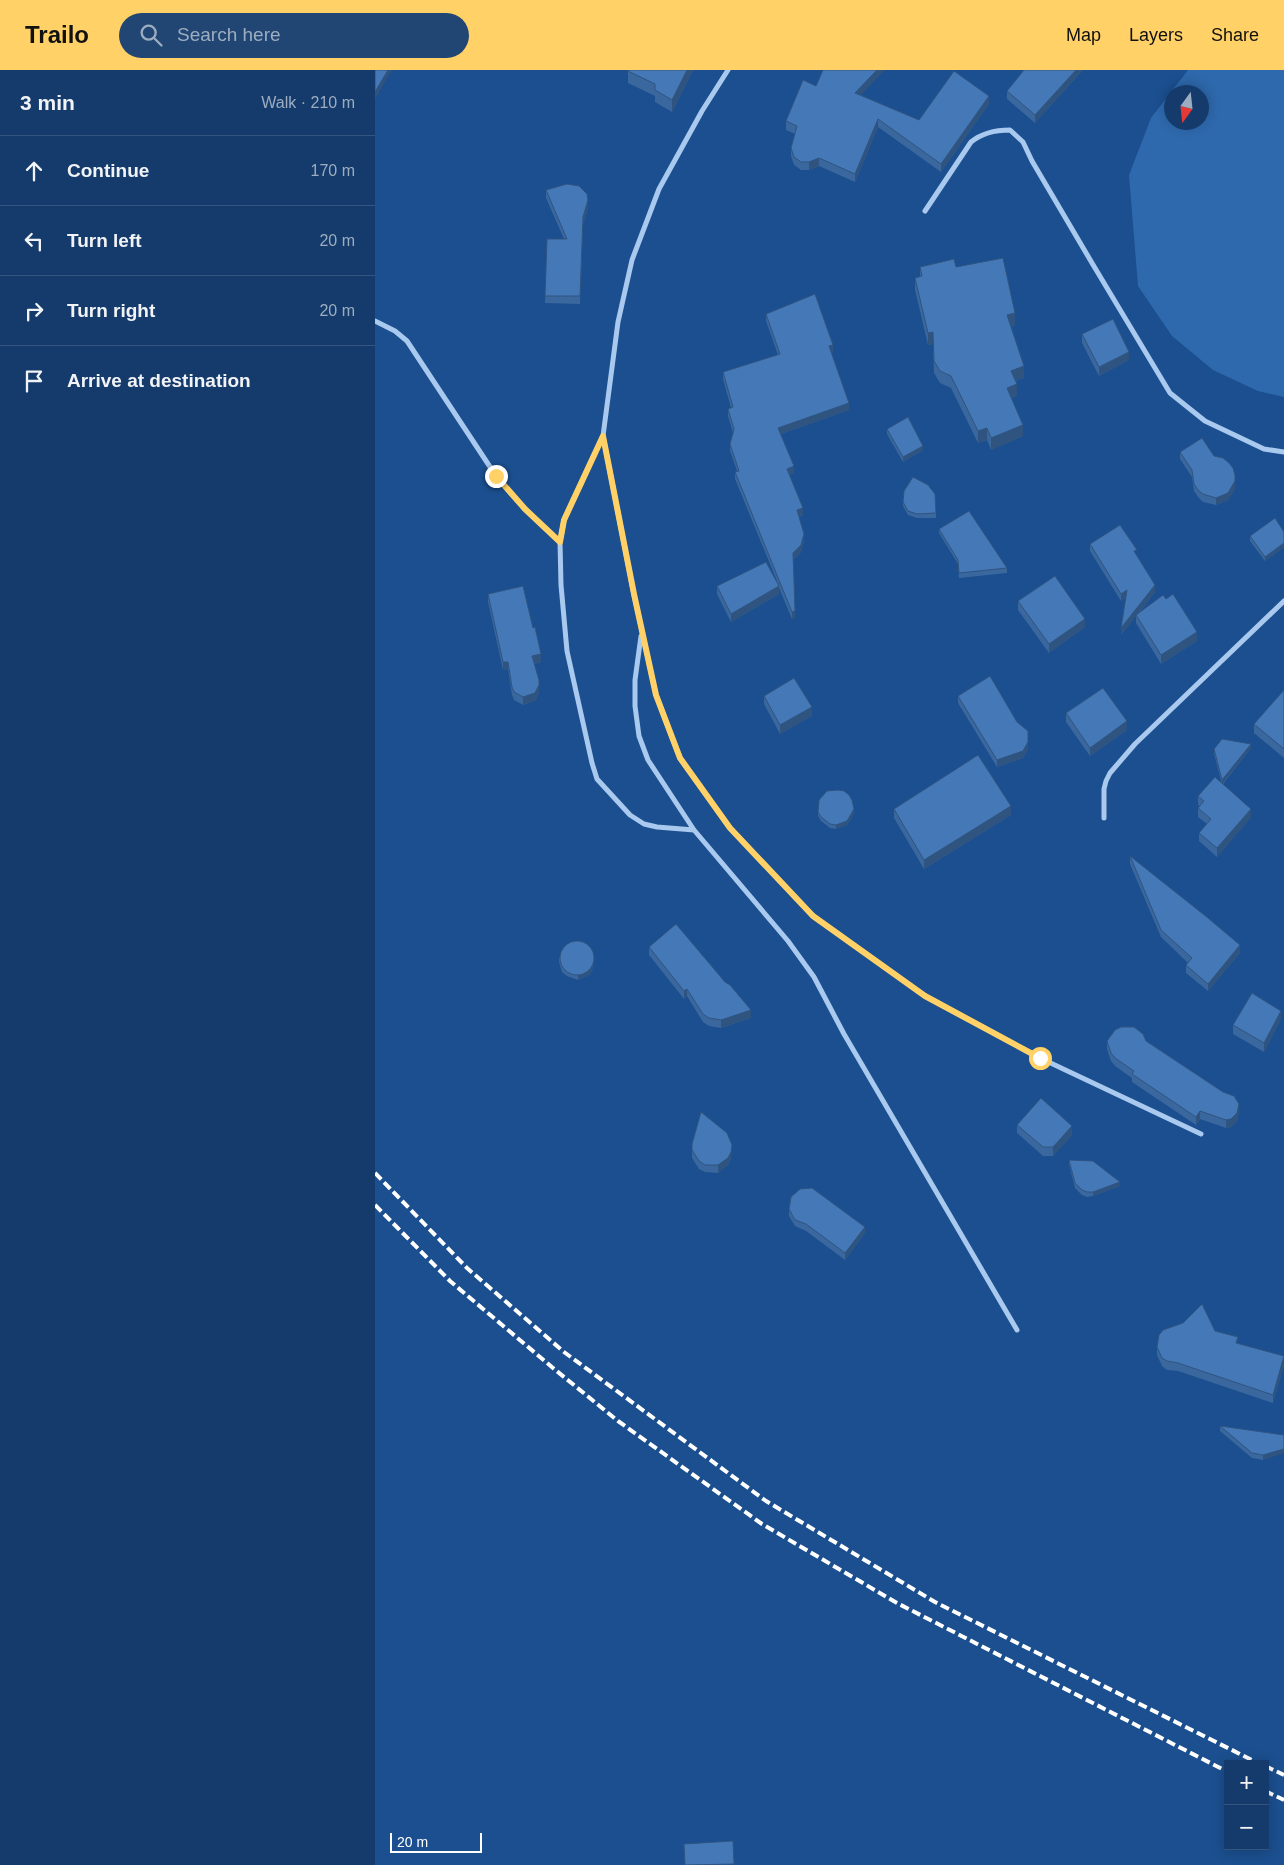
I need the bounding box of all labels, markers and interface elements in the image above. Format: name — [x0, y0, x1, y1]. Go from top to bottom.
search box — [119, 13, 469, 58]
text: Trailo — [25, 21, 89, 48]
icon: search — [137, 21, 165, 49]
text: Search here — [177, 24, 281, 45]
text: Map — [1066, 25, 1101, 45]
text: Layers — [1129, 25, 1183, 45]
text: Share — [1211, 25, 1259, 45]
north arrow — [1164, 85, 1209, 130]
text: 3 min — [20, 91, 75, 114]
text: Walk · 210 m — [261, 94, 355, 111]
icon: ahead — [20, 157, 48, 185]
text: Continue — [67, 160, 149, 181]
text: 170 m — [311, 162, 355, 179]
icon: left — [20, 227, 48, 255]
text: Turn left — [67, 230, 142, 251]
text: 20 m — [319, 232, 355, 249]
icon: right — [20, 297, 48, 325]
text: Turn right — [67, 300, 155, 321]
text: 20 m — [319, 302, 355, 319]
icon: arrive — [20, 367, 48, 395]
text: Arrive at destination — [67, 370, 251, 391]
route end — [485, 465, 508, 488]
route start — [1029, 1047, 1052, 1070]
map controls — [1224, 1760, 1269, 1850]
button: + — [1224, 1760, 1269, 1805]
button: − — [1224, 1805, 1269, 1850]
scale bar — [390, 1830, 483, 1853]
text: 20 m — [397, 1834, 428, 1850]

